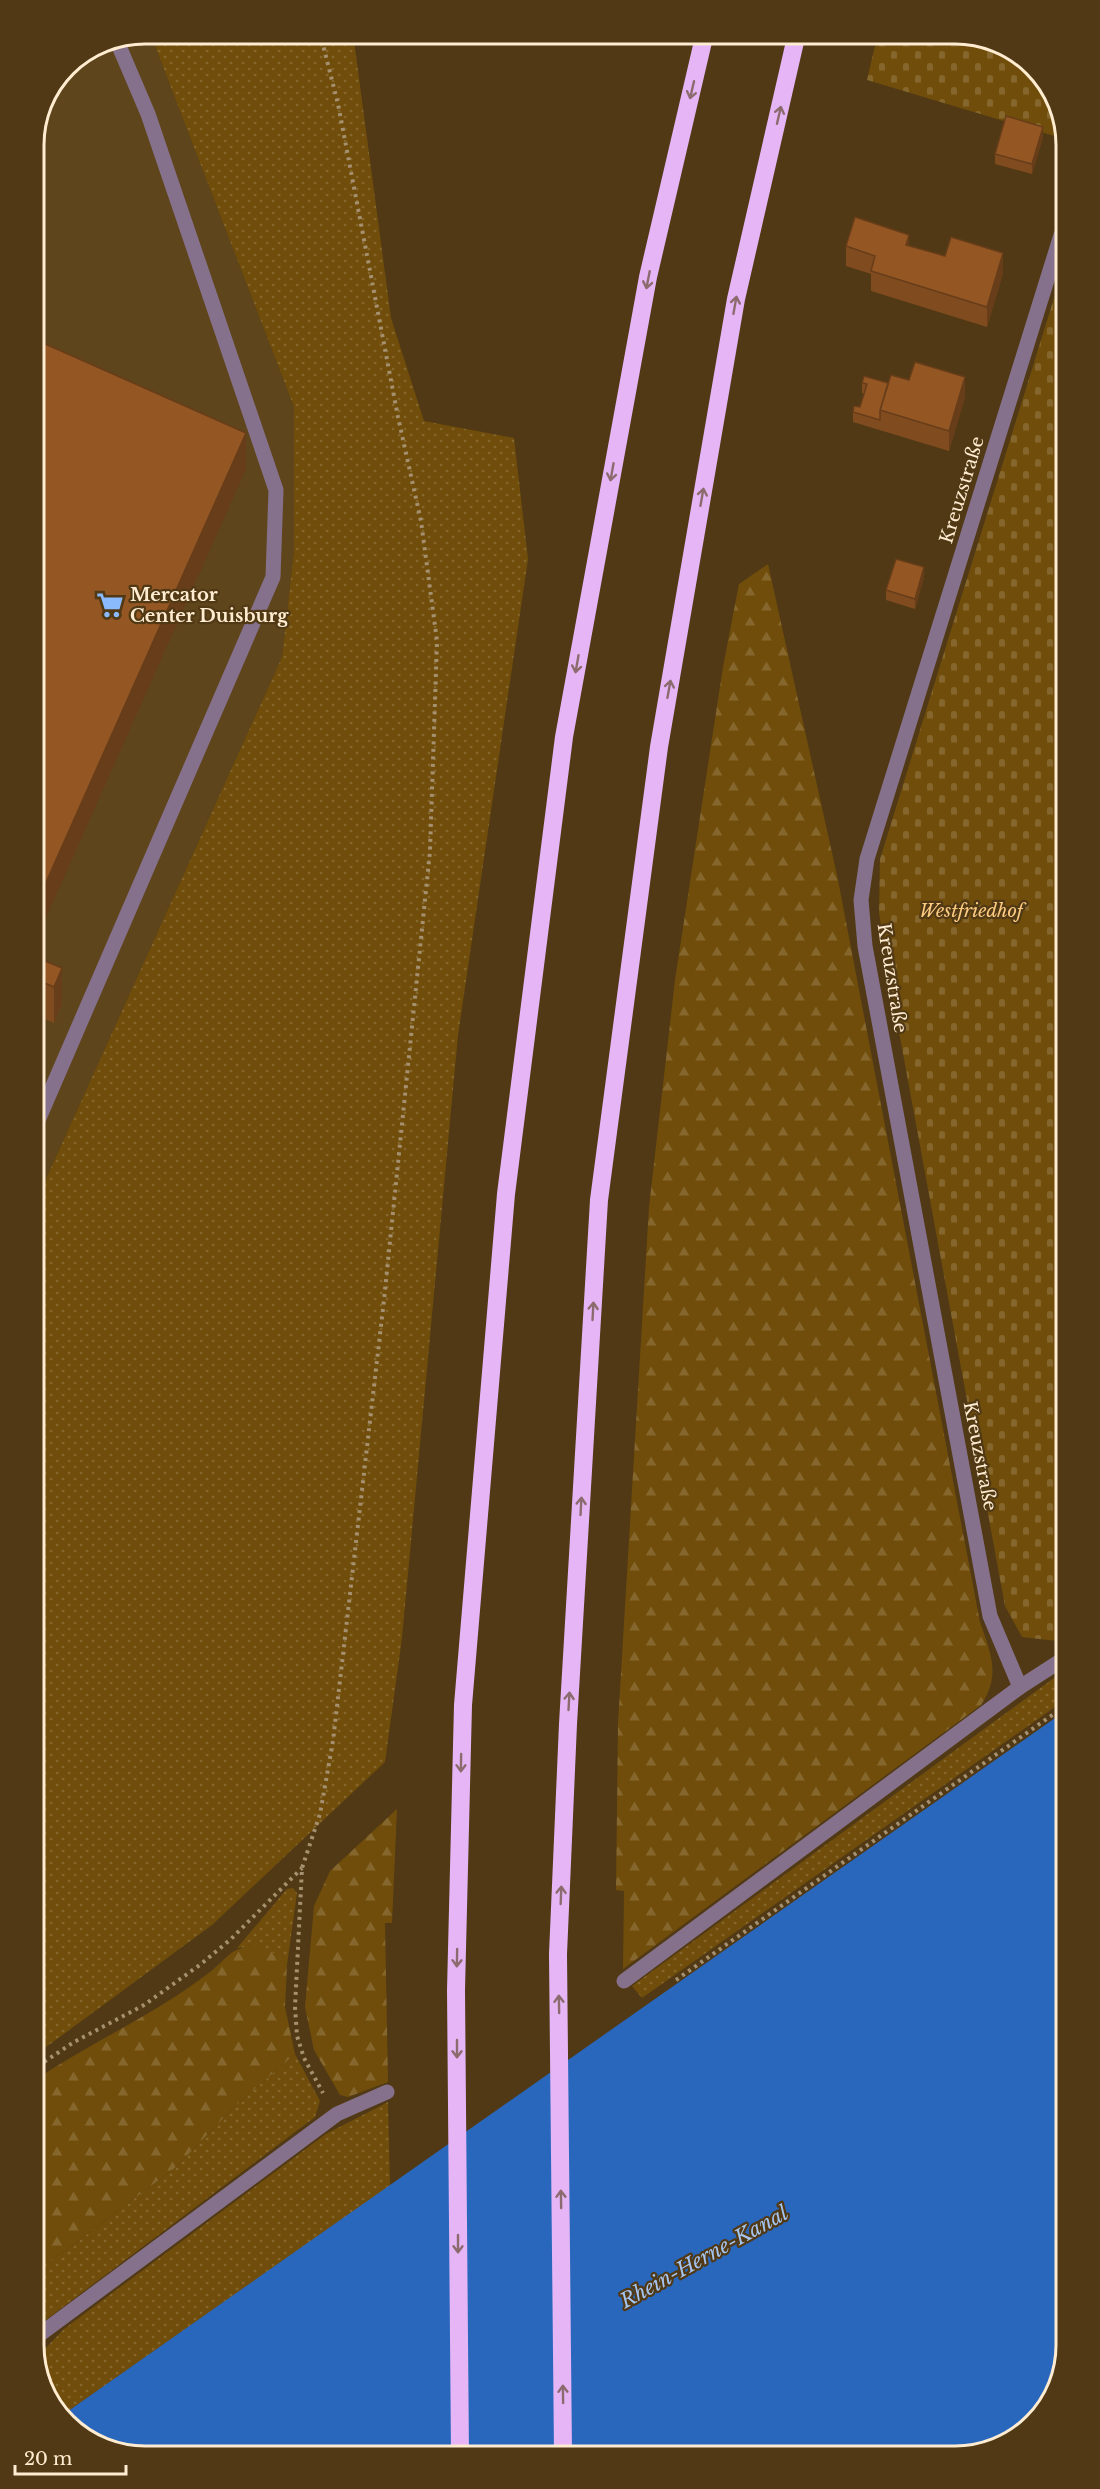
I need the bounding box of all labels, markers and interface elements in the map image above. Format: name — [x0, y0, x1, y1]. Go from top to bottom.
one-way arrow — [685, 80, 697, 99]
one-way arrow — [773, 105, 785, 124]
one-way arrow — [642, 270, 653, 289]
one-way arrow — [730, 295, 741, 315]
street label: Kreuzstraße — [935, 434, 989, 546]
one-way arrow — [607, 462, 618, 481]
one-way arrow — [697, 488, 708, 507]
place label: Mercator Center Duisburg — [130, 584, 289, 627]
supermarket icon: Mercator Center Duisburg — [95, 590, 125, 620]
one-way arrow — [571, 653, 582, 673]
one-way arrow — [664, 680, 675, 699]
park label: Westfriedhof — [919, 900, 1027, 922]
street label: Kreuzstraße — [872, 921, 912, 1035]
one-way arrow — [587, 1302, 598, 1322]
street label: Kreuzstraße — [959, 1399, 1001, 1513]
one-way arrow — [576, 1496, 587, 1516]
one-way arrow — [564, 1691, 575, 1711]
one-way arrow — [456, 1753, 467, 1773]
one-way arrow — [555, 1886, 566, 1906]
one-way arrow — [451, 1948, 463, 1968]
one-way arrow — [553, 1995, 565, 2015]
one-way arrow — [451, 2038, 463, 2058]
one-way arrow — [555, 2190, 567, 2210]
water label: Rhein-Herne-Kanal — [615, 2201, 793, 2314]
one-way arrow — [452, 2233, 464, 2253]
one-way arrow — [557, 2385, 569, 2405]
scale bar — [15, 2438, 126, 2476]
text: 20 m — [24, 2448, 72, 2470]

